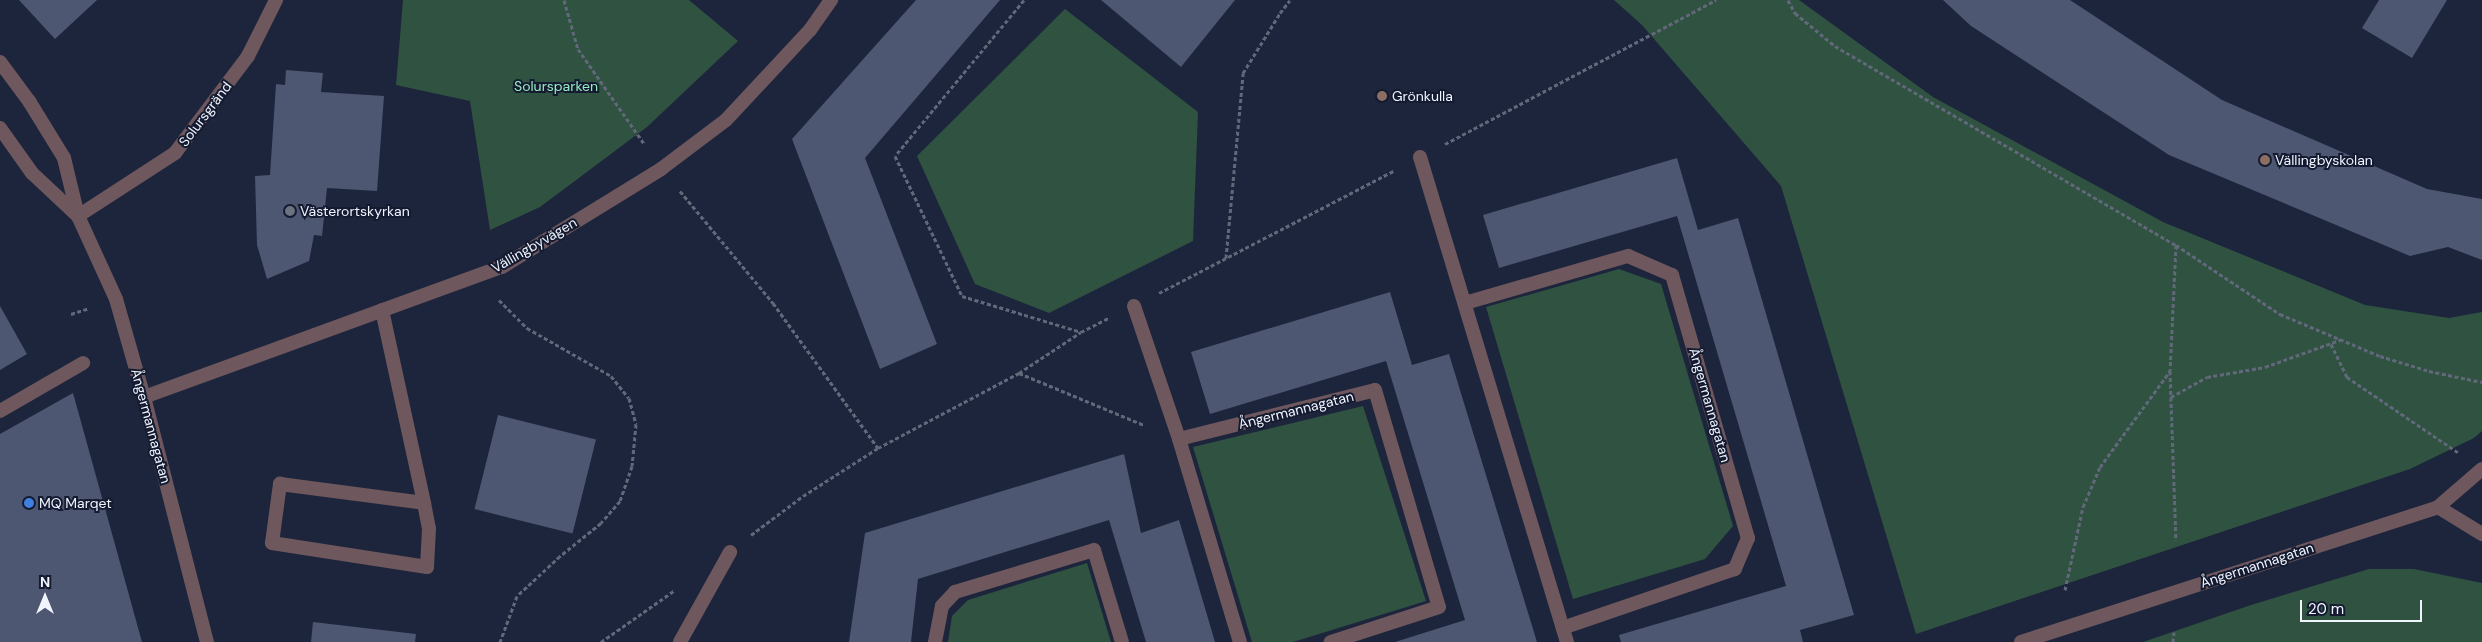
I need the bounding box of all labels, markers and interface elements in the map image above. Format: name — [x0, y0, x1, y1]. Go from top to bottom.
street label: Solursgränd — [175, 78, 235, 150]
park label: Solursparken — [514, 78, 598, 94]
place label: Grönkulla — [1392, 88, 1453, 104]
marker: Grönkulla — [1376, 90, 1388, 102]
place label: Vällingbyskolan — [2275, 152, 2373, 168]
marker: Vällingbyskolan — [2259, 154, 2271, 166]
place label: Västerortskyrkan — [300, 203, 410, 219]
marker: Västerortskyrkan — [284, 205, 296, 217]
street label: Vällingbyvägen — [488, 214, 580, 276]
street label: Ångermannagatan — [1686, 346, 1734, 464]
street label: Ångermannagatan — [128, 367, 174, 485]
street label: Ångermannagatan — [1237, 388, 1355, 432]
place label: MQ Marqet — [39, 495, 112, 511]
marker: MQ Marqet — [23, 497, 35, 509]
street label: Ångermannagatan — [2198, 539, 2316, 591]
north arrow — [20, 572, 70, 622]
text: N — [40, 573, 50, 591]
scale bar — [2302, 590, 2424, 622]
text: 20 m — [2308, 599, 2344, 619]

